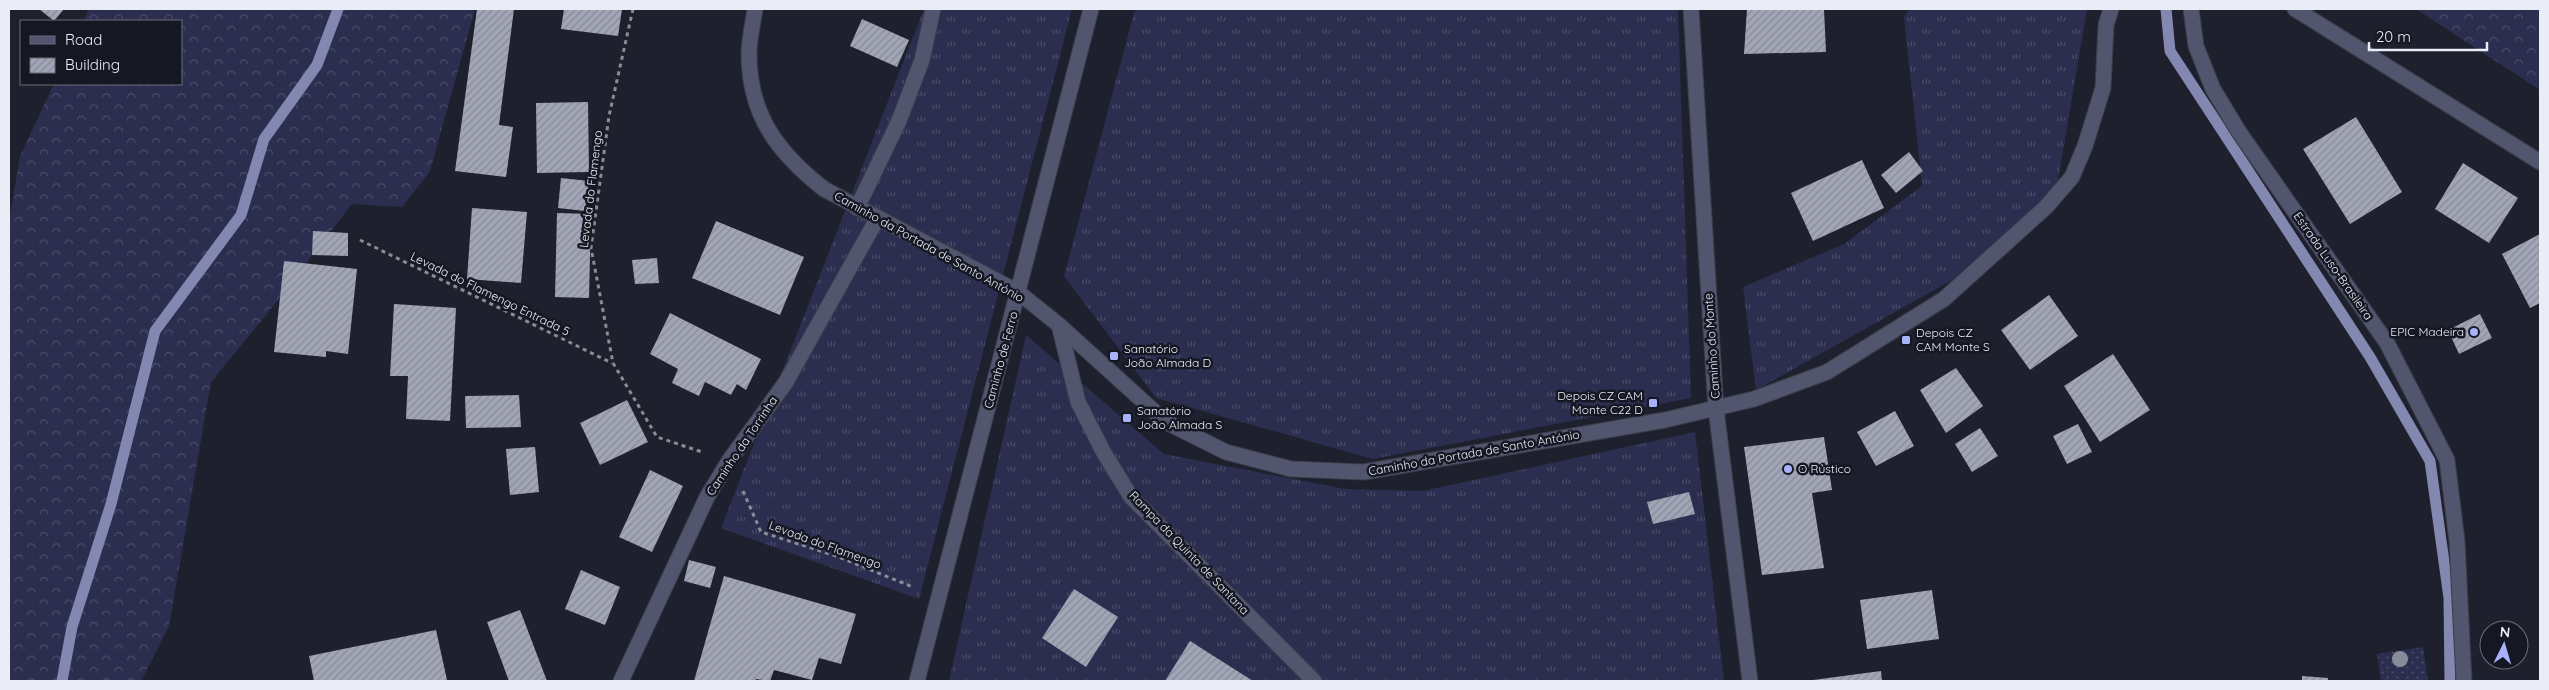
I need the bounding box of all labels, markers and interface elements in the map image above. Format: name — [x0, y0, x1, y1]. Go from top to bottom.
legend — [20, 20, 182, 85]
scale bar — [2369, 20, 2486, 52]
text: 20 m — [2376, 27, 2411, 46]
text: Road — [65, 30, 102, 49]
text: Building — [65, 55, 120, 74]
street label: Levada do Flamengo — [576, 129, 605, 249]
street label: Caminho da Portada de Santo António — [832, 188, 1027, 305]
street label: Estrada Luso-Brasileira — [2290, 209, 2376, 323]
street label: Levada do Flamengo Entrada 5 — [408, 248, 572, 339]
street label: Caminho do Monte — [1700, 293, 1723, 399]
street label: Caminho de Ferro — [980, 310, 1021, 410]
place label: EPIC Madeira — [2390, 324, 2464, 339]
place label: Depois CZ CAM Monte S — [1916, 325, 1990, 354]
marker: EPIC Madeira — [2468, 326, 2480, 338]
marker: Depois CZ CAM Monte S — [1900, 334, 1912, 346]
place label: Sanatório João Almada D — [1124, 341, 1211, 370]
marker: Sanatório João Almada D — [1108, 350, 1120, 362]
place label: Depois CZ CAM Monte C22 D — [1557, 388, 1643, 417]
street label: Caminho da Torrinha — [703, 393, 780, 498]
marker: Depois CZ CAM Monte C22 D — [1647, 397, 1659, 409]
place label: Sanatório João Almada S — [1137, 403, 1222, 432]
marker: Sanatório João Almada S — [1121, 412, 1133, 424]
street label: Caminho da Portada de Santo António — [1367, 427, 1581, 479]
place label: O Rústico — [1798, 461, 1851, 476]
marker: O Rústico — [1782, 463, 1794, 475]
street label: Rampa da Quinta de Santana — [1126, 488, 1252, 618]
street label: Levada do Flamengo — [767, 517, 883, 572]
north arrow — [2479, 620, 2529, 670]
text: N — [2499, 623, 2511, 641]

